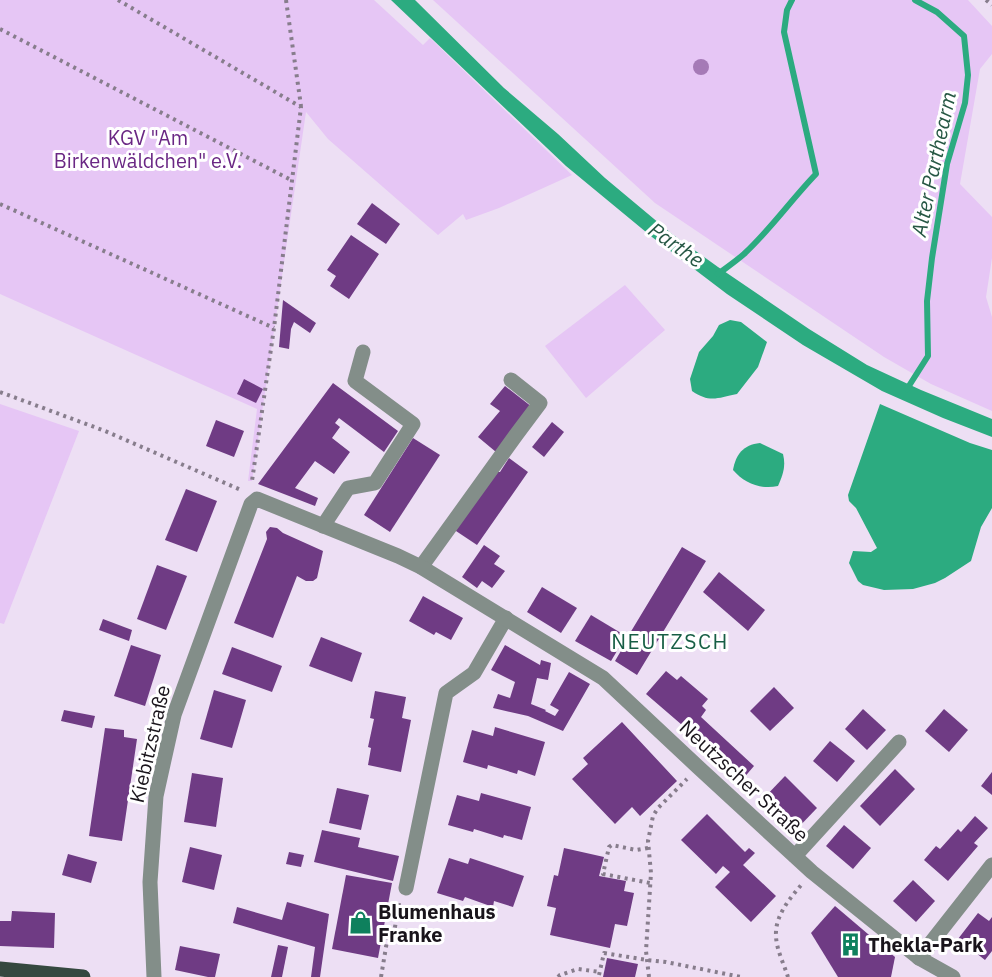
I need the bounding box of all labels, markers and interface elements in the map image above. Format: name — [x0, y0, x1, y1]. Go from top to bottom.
water label: Alter Parthearm — [904, 89, 962, 240]
park label: KGV "Am Birkenwäldchen" e.V. — [54, 124, 242, 174]
water label: Parthe — [643, 215, 710, 273]
district label: NEUTZSCH — [611, 627, 729, 655]
street label: Kiebitzstraße — [123, 682, 176, 805]
street label: Neutzscher Straße — [674, 714, 815, 848]
place label: Blumenhaus Franke — [378, 898, 496, 948]
shop icon: Blumenhaus Franke — [347, 910, 373, 936]
place label: Thekla-Park — [868, 931, 984, 958]
building icon: Thekla-Park — [837, 932, 863, 958]

